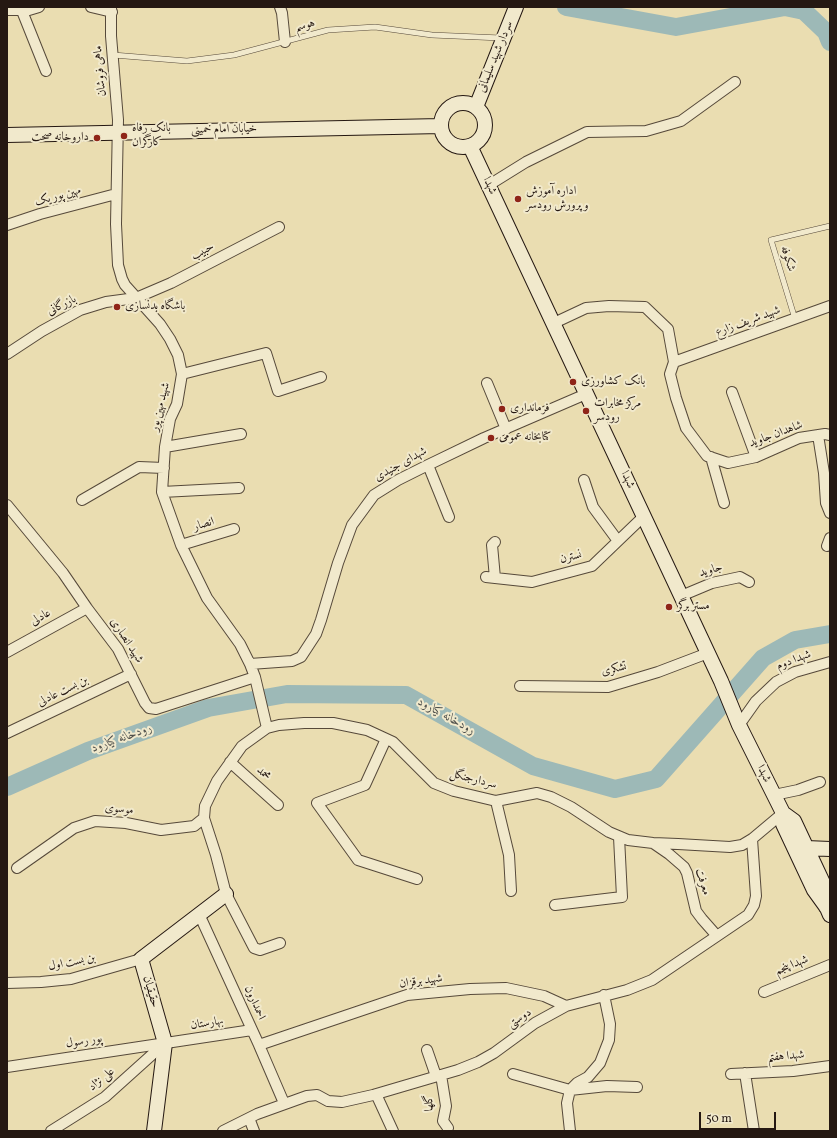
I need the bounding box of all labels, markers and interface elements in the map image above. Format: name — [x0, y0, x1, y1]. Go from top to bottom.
street label: هوسم — [293, 16, 317, 36]
street label: سردار شهید سلیمانی — [475, 19, 517, 95]
street label: ماهی فروشان — [92, 45, 110, 97]
place label: بانک رفاه کارگران — [132, 122, 171, 150]
street label: خیابان امام خمینی — [191, 122, 257, 138]
place label: داروخانه صحت — [31, 131, 89, 145]
marker: بانک رفاه کارگران — [119, 131, 129, 141]
marker: داروخانه صحت — [92, 133, 102, 143]
street label: شهدا — [479, 175, 499, 197]
street label: مهین پور یک — [33, 184, 83, 210]
place label: اداره آموزش و پرورش رودسر — [526, 185, 589, 213]
marker: اداره آموزش و پرورش رودسر — [513, 194, 523, 204]
street label: حبیب — [189, 240, 217, 264]
street label: شکوفه — [776, 244, 798, 274]
street label: بازرگانی — [45, 293, 79, 319]
place label: باشگاه بدنسازى — [125, 300, 185, 314]
marker: باشگاه بدنسازى — [112, 302, 122, 312]
street label: شهید شریف زارع — [713, 304, 783, 340]
place label: بانک کشاورزى — [581, 375, 645, 389]
marker: بانک کشاورزى — [568, 377, 578, 387]
street label: شهید مهین پور — [148, 381, 174, 433]
place label: مرکز مخابرات رودسر — [594, 397, 641, 425]
place label: فرماندارى — [510, 402, 549, 416]
marker: فرماندارى — [497, 404, 507, 414]
marker: مرکز مخابرات رودسر — [581, 406, 591, 416]
street label: شاهدان جاوید — [747, 419, 805, 451]
place label: کتابخانه عمومى — [499, 431, 551, 445]
marker: کتابخانه عمومى — [486, 433, 496, 443]
street label: شهدای جنیدی — [372, 445, 430, 485]
street label: شهدا — [617, 469, 637, 491]
street label: انصار — [192, 515, 216, 535]
street label: نسترن — [559, 548, 583, 568]
street label: جاوید — [698, 561, 724, 581]
place label: مستر برگر — [677, 600, 710, 614]
marker: مستر برگر — [664, 602, 674, 612]
street label: عادلی — [28, 607, 54, 629]
street label: شهید انصاری — [106, 616, 146, 666]
street label: شهدا دوم — [775, 648, 813, 674]
street label: تشکری — [600, 660, 628, 680]
street label: بن بست عادلی — [35, 674, 91, 710]
water label: رودخانه کیارود — [414, 695, 478, 739]
water label: رودخانه کیارود — [90, 721, 154, 757]
street label: شهدا — [753, 763, 773, 785]
street label: محمد — [253, 764, 273, 784]
street label: سردارجنگل — [448, 767, 498, 793]
street label: موسوی — [104, 801, 134, 819]
street label: معرفت — [691, 867, 713, 897]
street label: بن بست اول — [47, 951, 97, 975]
street label: شهدا پنجم — [773, 953, 811, 979]
street label: شهید برقزان — [398, 972, 444, 992]
street label: حقیقیان — [139, 974, 161, 1010]
street label: احمدارون — [240, 984, 268, 1022]
street label: دوستی — [505, 1006, 535, 1032]
street label: بهارستان — [189, 1014, 225, 1034]
street label: پور رسول — [65, 1032, 103, 1052]
street label: شهدا هفتم — [767, 1048, 805, 1066]
street label: علی نژاد — [86, 1065, 118, 1095]
street label: گلها — [423, 1094, 437, 1112]
scale bar — [701, 1104, 778, 1130]
text: 50 m — [706, 1111, 732, 1127]

